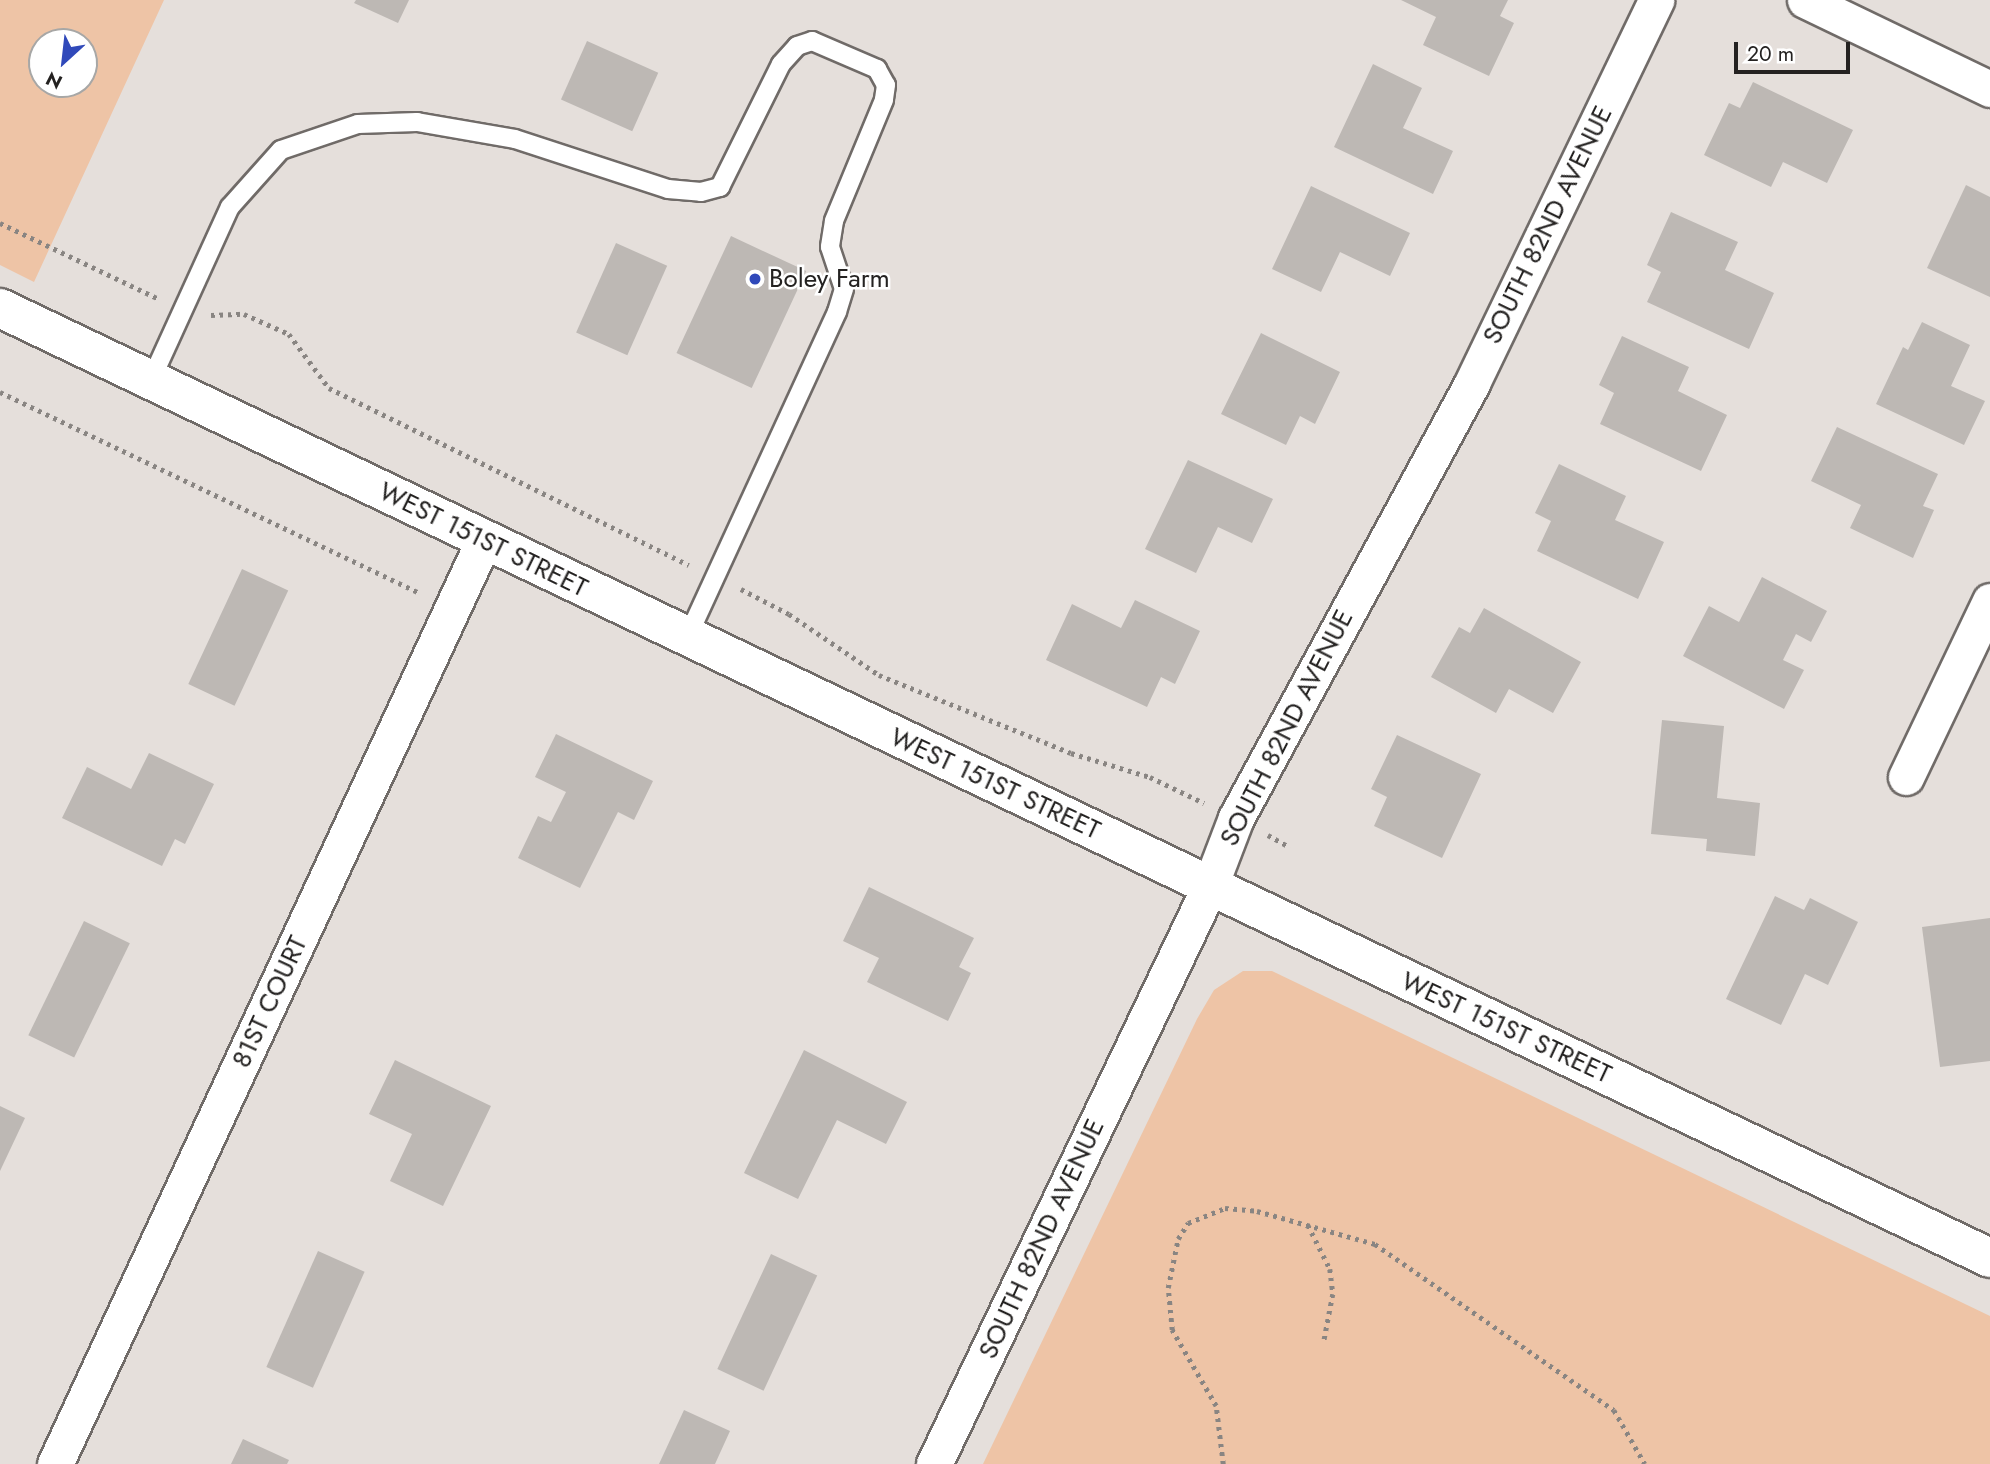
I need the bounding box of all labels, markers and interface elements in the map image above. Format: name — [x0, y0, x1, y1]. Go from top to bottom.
north arrow — [28, 28, 98, 98]
scale bar — [1738, 28, 1854, 72]
text: 20 m — [1747, 39, 1794, 69]
text: N — [41, 65, 67, 96]
street label: SOUTH 82ND AVENUE — [1477, 101, 1619, 349]
place label: Boley Farm — [769, 263, 890, 295]
marker: Boley Farm — [747, 271, 763, 287]
street label: WEST 151ST STREET — [374, 476, 592, 604]
street label: SOUTH 82ND AVENUE — [1214, 605, 1360, 851]
street label: WEST 151ST STREET — [885, 722, 1105, 846]
street label: 81ST COURT — [226, 931, 314, 1073]
street label: WEST 151ST STREET — [1396, 966, 1616, 1090]
street label: SOUTH 82ND AVENUE — [973, 1114, 1111, 1364]

